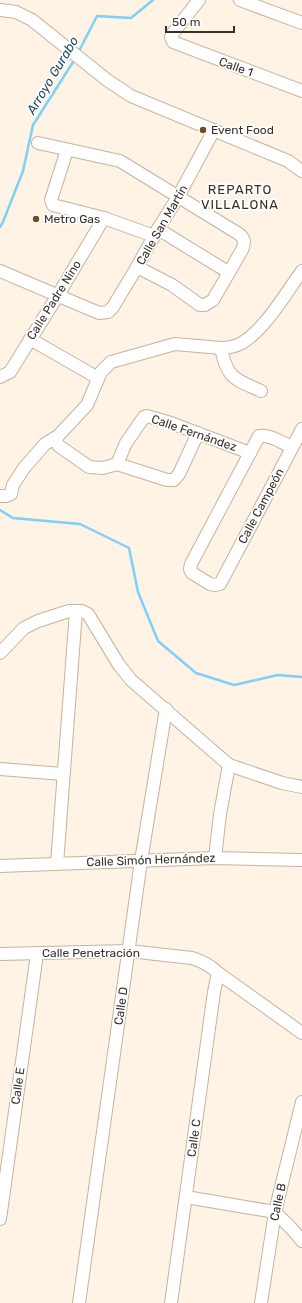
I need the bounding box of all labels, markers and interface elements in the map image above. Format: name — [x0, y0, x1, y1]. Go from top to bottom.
scale bar — [166, 8, 234, 34]
text: 50 m — [172, 15, 200, 29]
water label: Arroyo Gurabo — [23, 34, 81, 118]
street label: Calle 1 — [217, 54, 255, 80]
place label: Event Food — [211, 123, 274, 137]
marker: Event Food — [198, 125, 208, 135]
district label: REPARTO VILLALONA — [201, 182, 279, 212]
street label: Calle San Martín — [133, 183, 191, 267]
place label: Metro Gas — [44, 212, 100, 226]
marker: Metro Gas — [31, 214, 41, 224]
street label: Calle Padre Nino — [24, 258, 84, 342]
street label: Calle Fernández — [149, 412, 239, 454]
street label: Calle Campeón — [235, 466, 287, 546]
street label: Calle Simón Hernández — [86, 851, 216, 869]
street label: Calle Penetración — [42, 946, 140, 960]
street label: Calle D — [111, 986, 131, 1026]
street label: Calle E — [8, 1067, 28, 1105]
street label: Calle C — [184, 1118, 204, 1158]
street label: Calle B — [267, 1182, 289, 1222]

